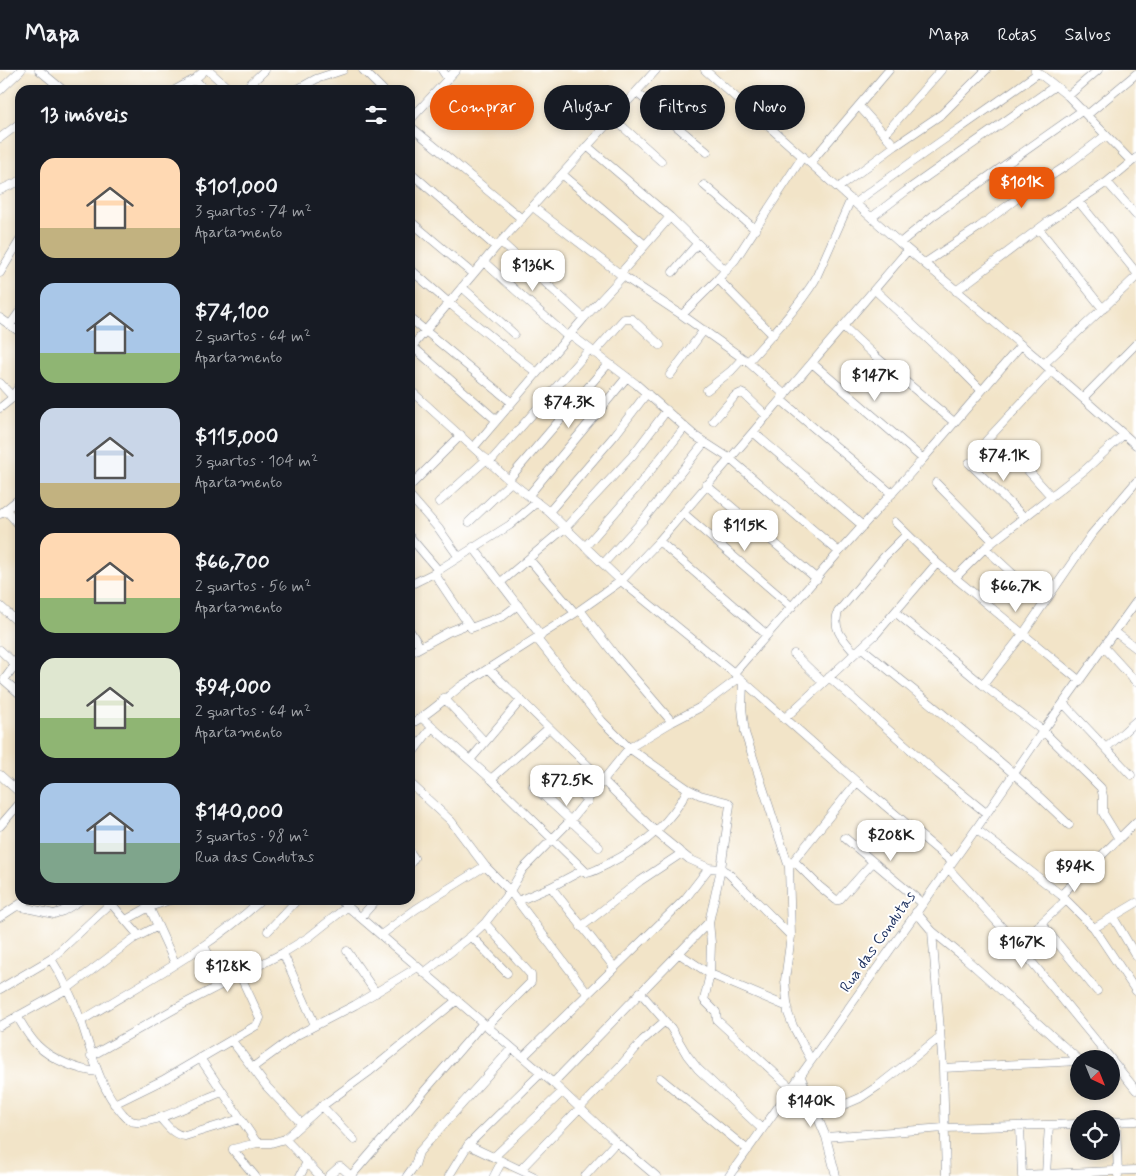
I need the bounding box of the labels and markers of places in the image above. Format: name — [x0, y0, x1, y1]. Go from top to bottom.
pin: $101K — [987, 166, 1057, 209]
pin: $136K — [498, 250, 568, 292]
pin: $147K — [840, 360, 910, 402]
pin: $74.3K — [528, 386, 610, 429]
pin: $74.1K — [963, 440, 1045, 482]
pin: $115K — [710, 510, 780, 552]
pin: $66.7K — [975, 570, 1057, 613]
pin: $72.5K — [526, 764, 608, 807]
pin: $208K — [856, 820, 926, 862]
pin: $94K — [1045, 850, 1105, 893]
pin: $167K — [987, 926, 1057, 969]
pin: $128K — [193, 950, 263, 993]
pin: $140K — [776, 1086, 846, 1128]

